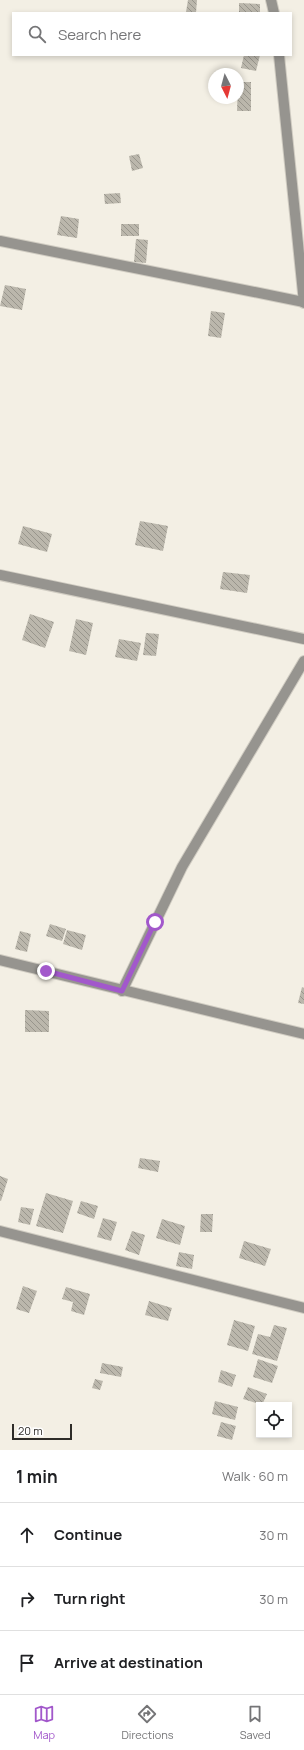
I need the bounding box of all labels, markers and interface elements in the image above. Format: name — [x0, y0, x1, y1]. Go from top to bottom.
search box — [12, 12, 292, 56]
icon: search — [26, 23, 48, 45]
text: Search here — [58, 24, 141, 45]
north arrow — [208, 68, 244, 104]
route start — [146, 913, 164, 931]
route end — [37, 962, 55, 980]
map controls — [256, 1402, 292, 1438]
button: locate — [256, 1402, 292, 1438]
scale bar — [12, 1422, 72, 1441]
text: 20 m — [18, 1423, 43, 1438]
text: 1 min — [16, 1465, 58, 1488]
text: Walk · 60 m — [222, 1467, 288, 1485]
icon: ahead — [16, 1524, 38, 1546]
text: Continue — [54, 1524, 122, 1545]
text: 30 m — [259, 1526, 288, 1544]
icon: right — [16, 1588, 38, 1610]
text: Turn right — [54, 1588, 125, 1609]
text: 30 m — [259, 1590, 288, 1608]
icon: arrive — [16, 1652, 38, 1674]
text: Arrive at destination — [54, 1652, 203, 1673]
tab: Map — [33, 1703, 55, 1742]
tab: Directions — [121, 1703, 174, 1742]
tab: Saved — [240, 1703, 271, 1742]

